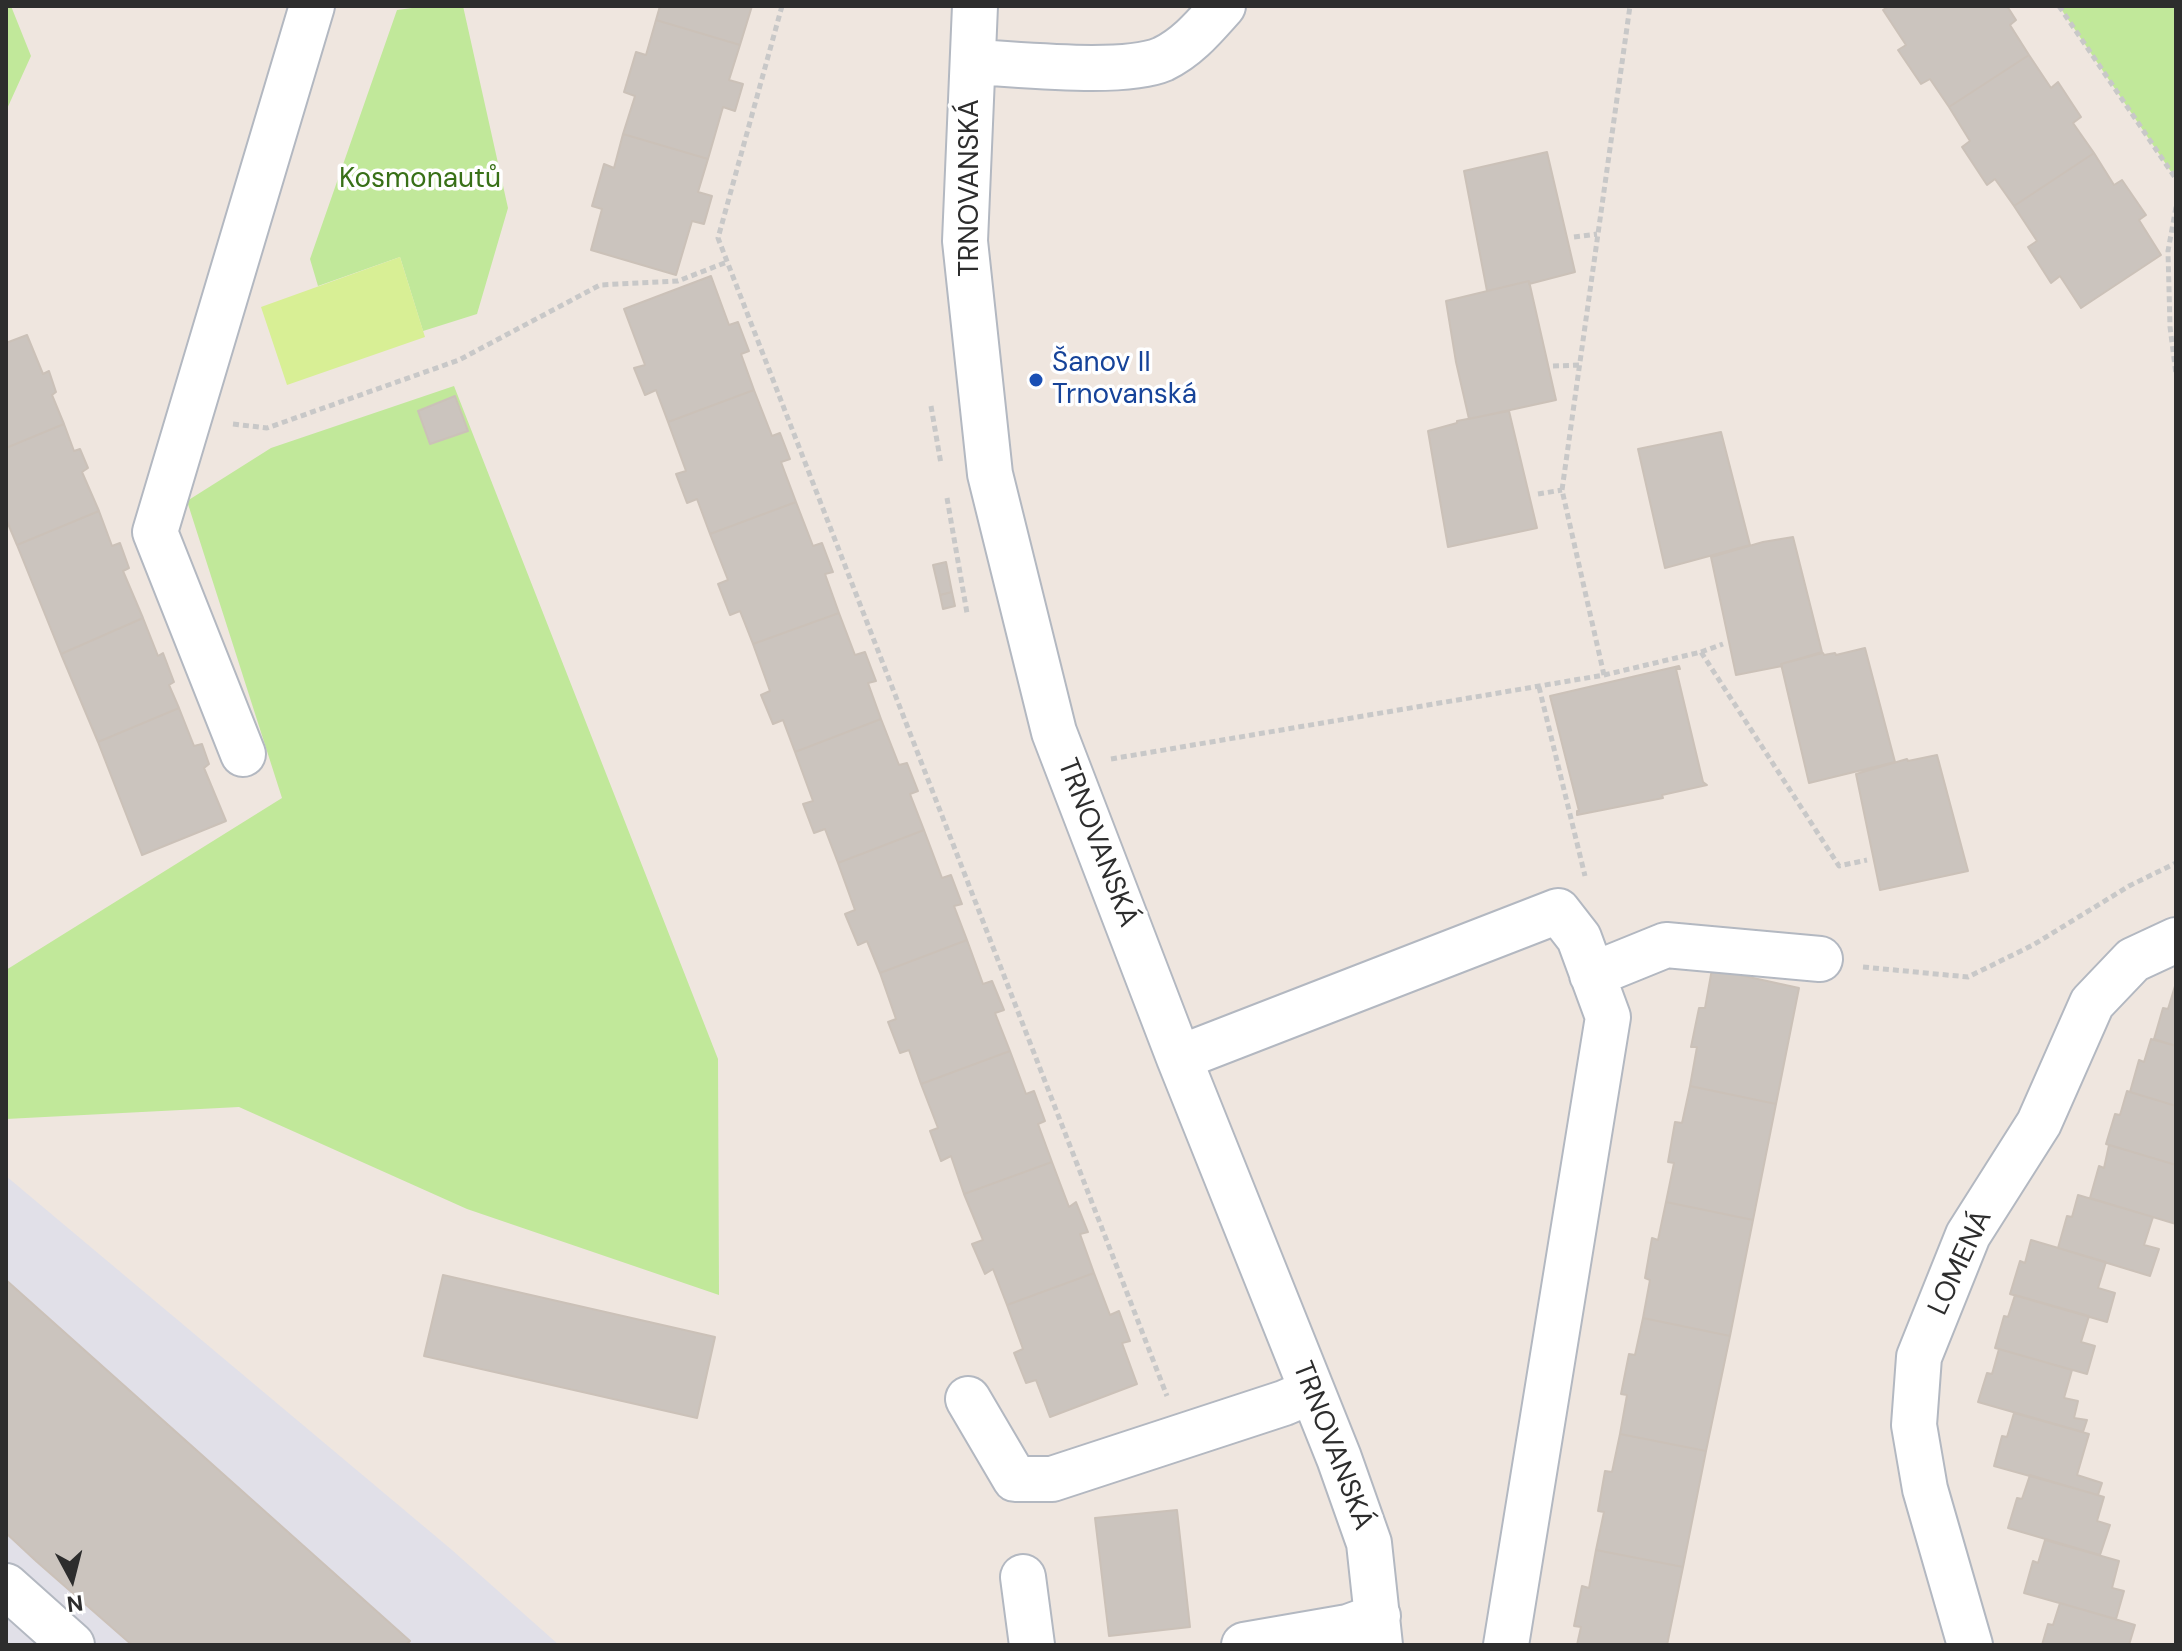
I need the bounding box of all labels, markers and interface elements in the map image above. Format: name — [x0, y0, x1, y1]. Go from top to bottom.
street label: TRNOVANSKÁ — [954, 99, 988, 277]
park label: Kosmonautů — [339, 163, 501, 197]
place label: Šanov II Trnovanská — [1052, 347, 1197, 413]
marker: Šanov II Trnovanská — [1027, 371, 1045, 389]
street label: TRNOVANSKÁ — [1049, 754, 1145, 932]
street label: LOMENÁ — [1922, 1205, 2000, 1321]
street label: TRNOVANSKÁ — [1284, 1357, 1380, 1535]
north arrow — [32, 1539, 112, 1619]
text: N — [65, 1588, 85, 1619]

